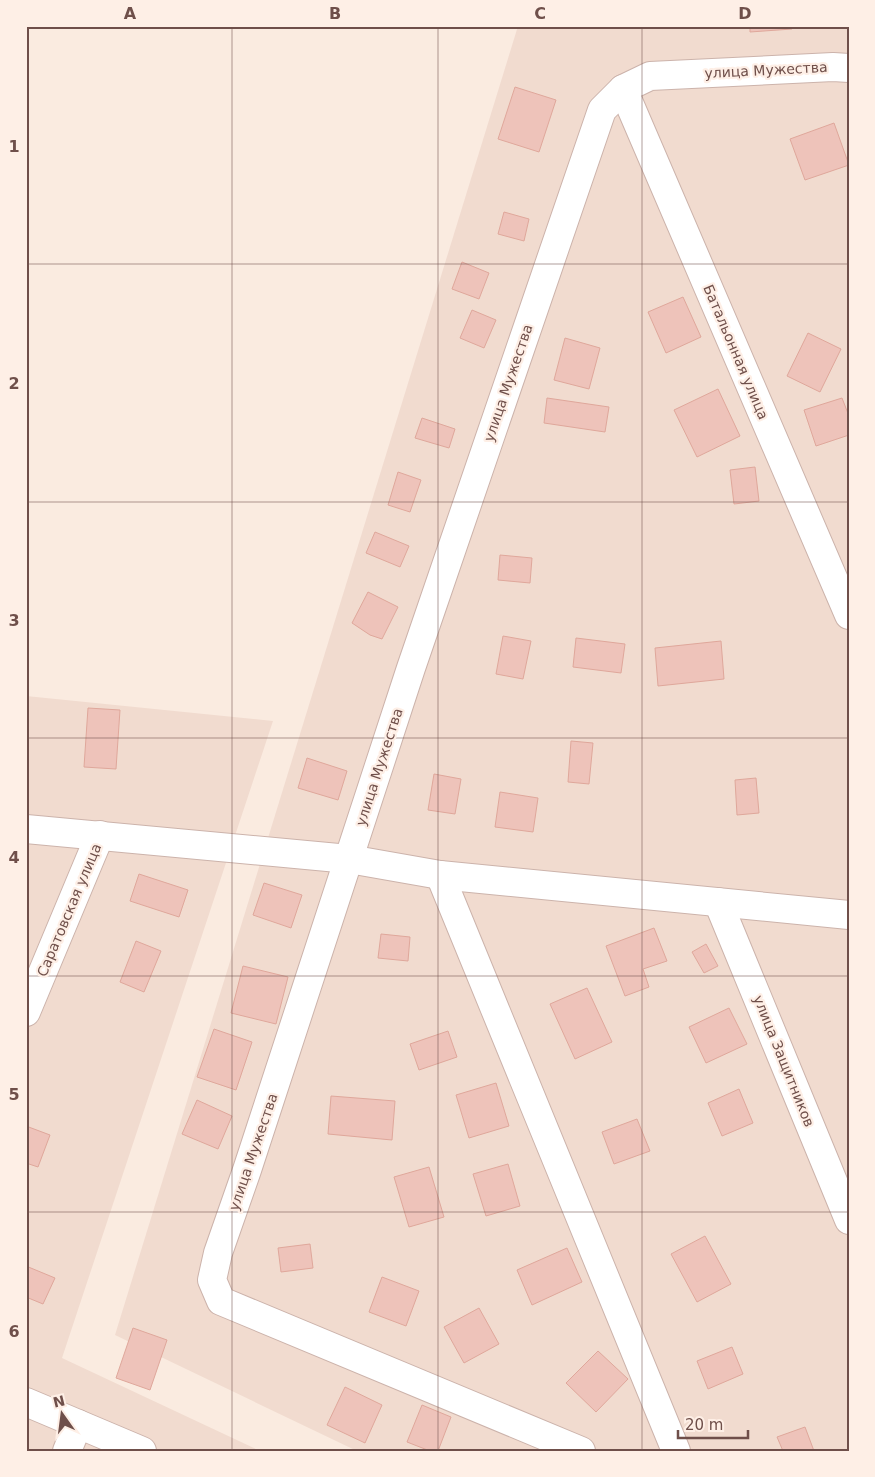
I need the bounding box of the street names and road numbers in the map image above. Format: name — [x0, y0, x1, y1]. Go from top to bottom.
street label: улица Мужества — [704, 59, 828, 81]
street label: Батальонная улица — [700, 282, 772, 422]
street label: улица Мужества — [480, 322, 536, 444]
street label: улица Мужества — [352, 706, 406, 828]
street label: Саратовская улица — [34, 841, 104, 979]
street label: улица Защитников — [750, 993, 818, 1129]
street label: улица Мужества — [225, 1091, 281, 1213]

